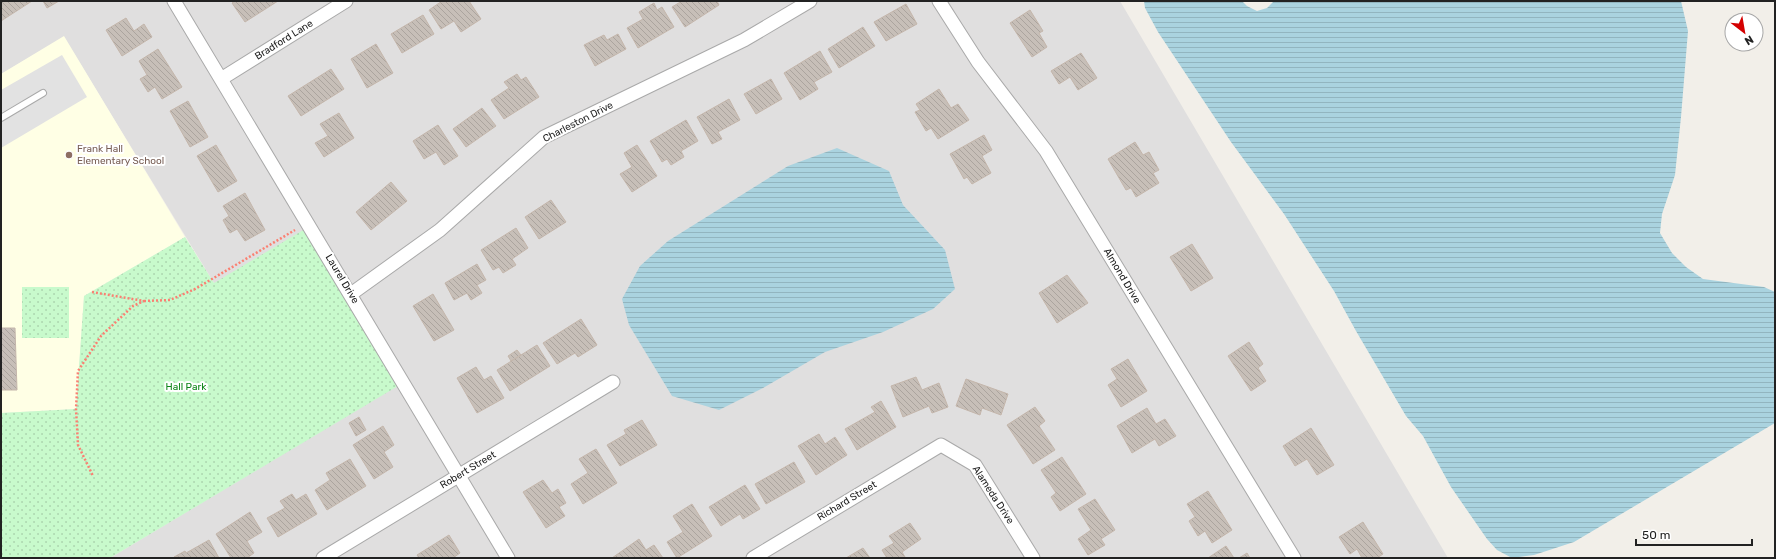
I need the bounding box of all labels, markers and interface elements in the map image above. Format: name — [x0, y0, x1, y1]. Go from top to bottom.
north arrow — [1724, 12, 1764, 52]
street label: Bradford Lane — [253, 17, 316, 63]
text: N — [1742, 33, 1756, 48]
street label: Charleston Drive — [541, 99, 616, 145]
place label: Frank Hall Elementary School — [77, 143, 164, 167]
marker: Frank Hall Elementary School — [64, 150, 74, 160]
street label: Almond Drive — [1101, 246, 1143, 306]
street label: Laurel Drive — [323, 252, 362, 306]
park label: Hall Park — [166, 381, 207, 393]
street label: Robert Street — [438, 449, 498, 491]
street label: Alameda Drive — [970, 464, 1017, 527]
street label: Richard Street — [815, 479, 879, 523]
scale bar — [1636, 521, 1752, 547]
text: 50 m — [1642, 528, 1670, 542]

